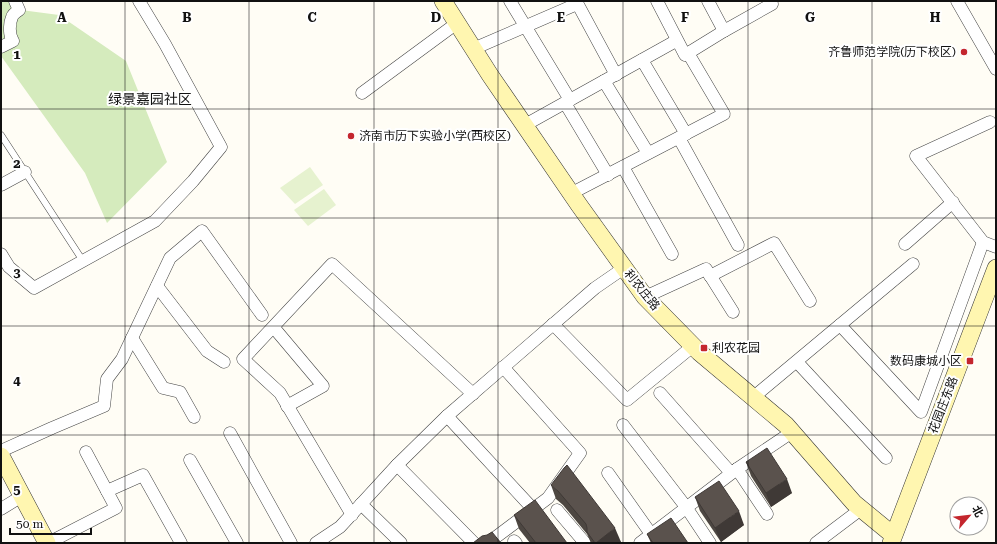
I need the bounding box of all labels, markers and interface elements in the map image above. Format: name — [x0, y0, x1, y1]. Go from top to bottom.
text: A — [57, 10, 67, 25]
text: B — [182, 10, 192, 25]
text: C — [307, 10, 317, 25]
text: D — [431, 10, 441, 25]
text: E — [557, 10, 565, 25]
text: F — [681, 10, 689, 25]
text: G — [805, 10, 815, 25]
text: H — [930, 10, 941, 25]
place label: 齐鲁师范学院(历下校区) — [828, 45, 956, 59]
text: 1 — [13, 47, 21, 62]
marker: 齐鲁师范学院(历下校区) — [959, 47, 969, 57]
district label: 绿景嘉园社区 — [108, 91, 192, 107]
place label: 济南市历下实验小学(西校区) — [359, 129, 511, 143]
marker: 济南市历下实验小学(西校区) — [346, 131, 356, 141]
text: 2 — [13, 156, 21, 171]
text: 3 — [13, 265, 21, 280]
street label: 利农庄路 — [621, 267, 663, 313]
place label: 利农花园 — [712, 341, 760, 355]
marker: 利农花园 — [699, 343, 709, 353]
place label: 数码康城小区 — [890, 354, 962, 368]
marker: 数码康城小区 — [965, 356, 975, 366]
text: 4 — [13, 373, 21, 388]
street label: 花园庄东路 — [926, 374, 960, 436]
text: 5 — [13, 482, 21, 497]
north arrow — [949, 496, 989, 536]
text: 北 — [969, 504, 986, 519]
scale bar — [10, 510, 91, 536]
text: 50 m — [16, 517, 43, 531]

